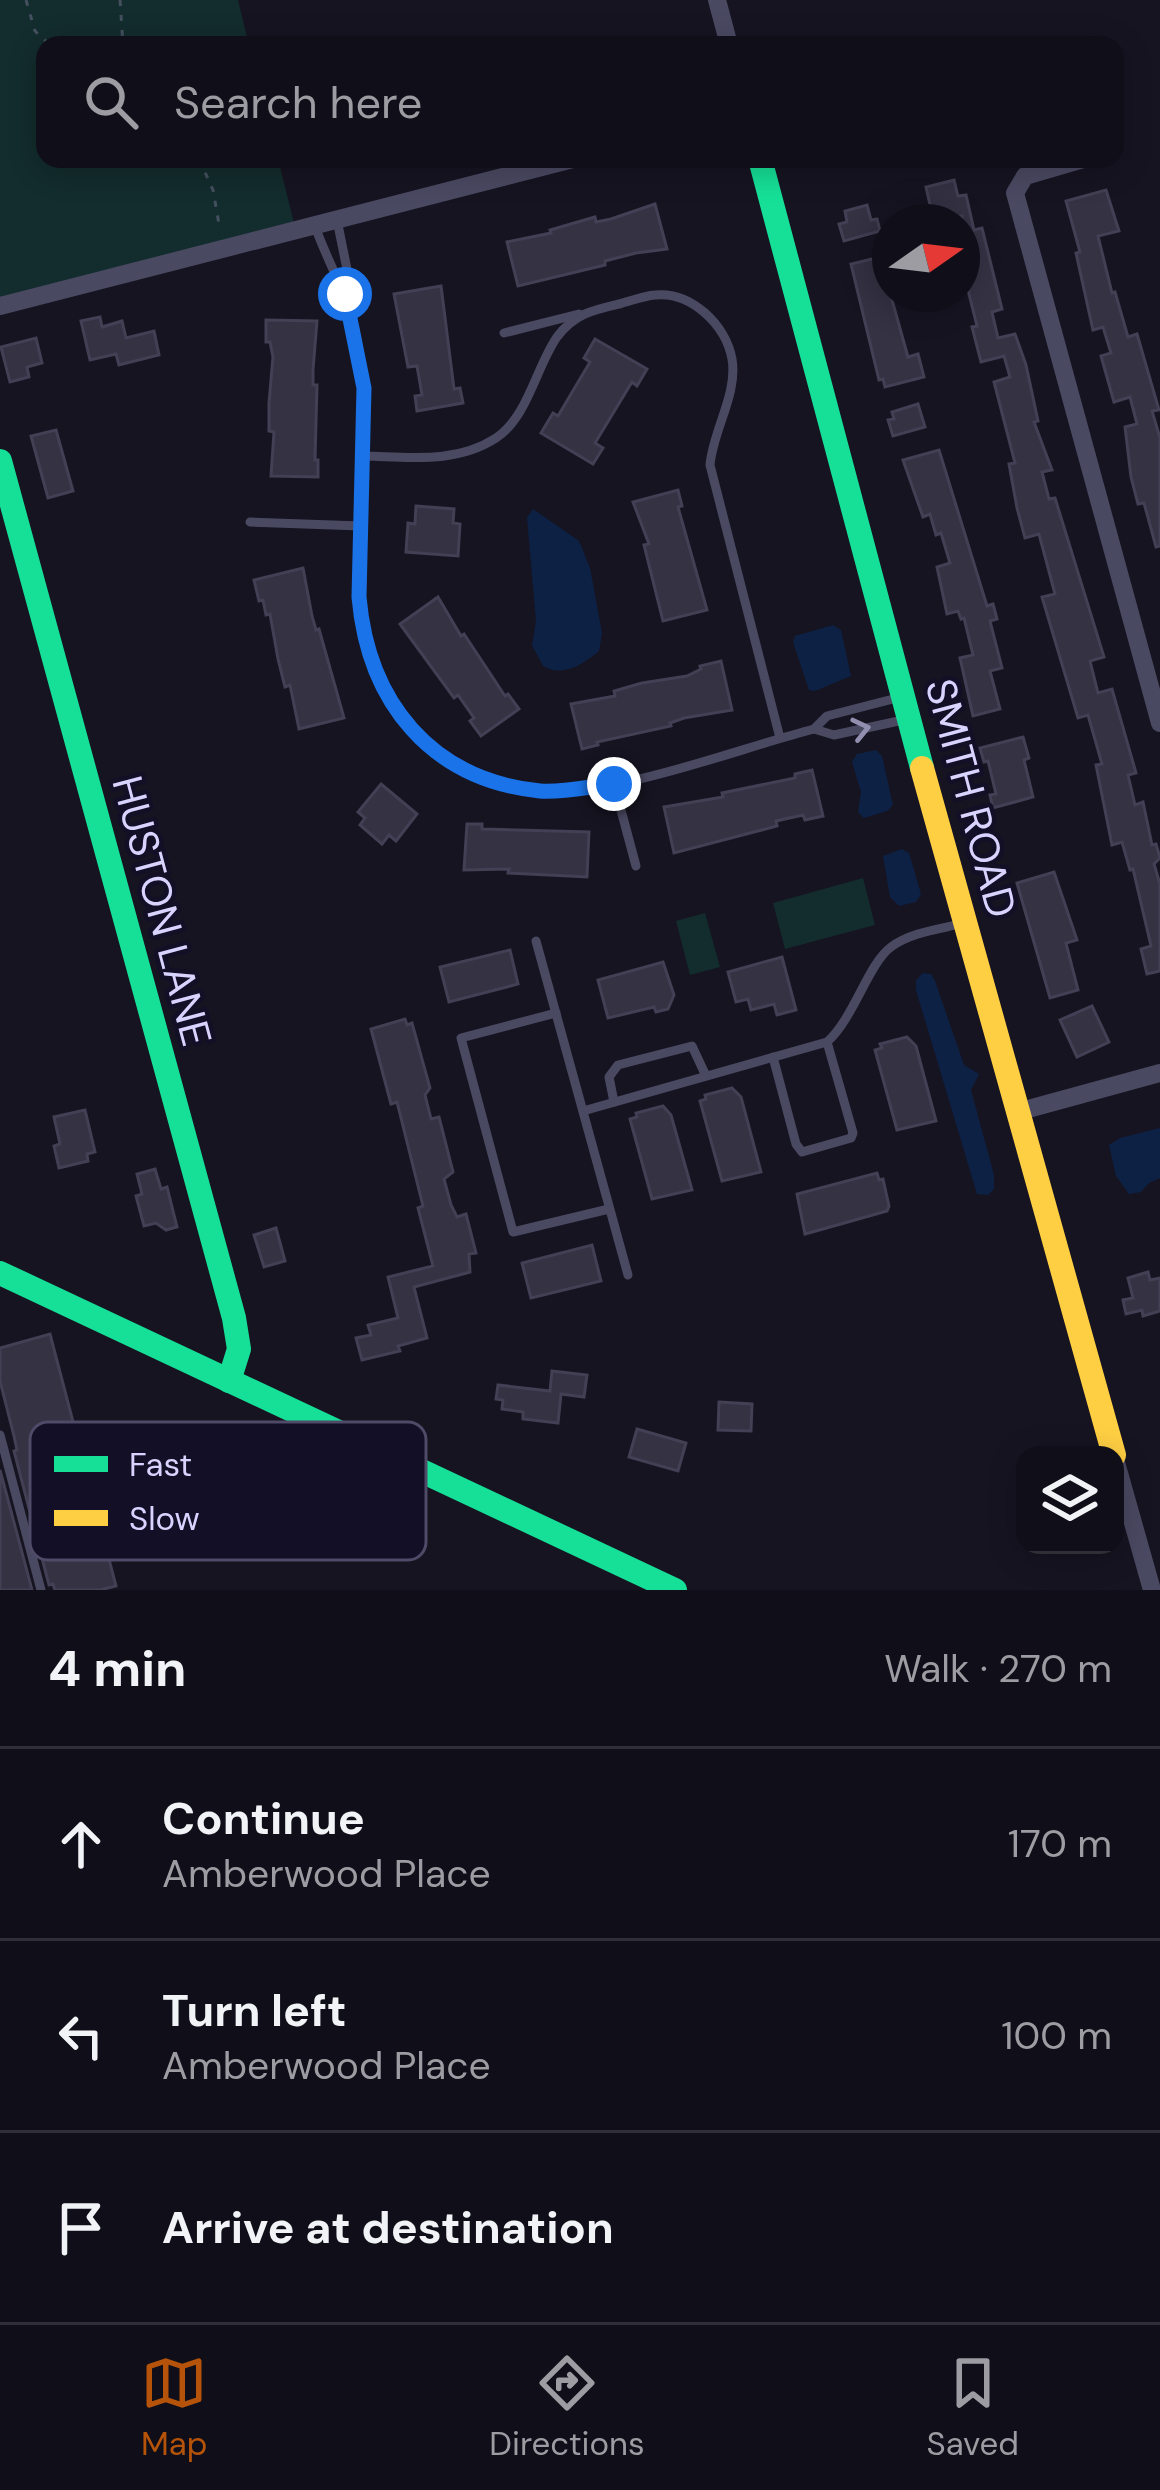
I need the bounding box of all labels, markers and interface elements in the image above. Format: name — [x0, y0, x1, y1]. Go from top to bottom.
search box — [36, 36, 1124, 168]
icon: search — [78, 69, 144, 135]
text: Search here — [174, 73, 422, 132]
north arrow — [872, 204, 980, 312]
route start — [318, 267, 372, 321]
street label: SMITH ROAD — [913, 673, 1029, 923]
one-way arrow — [850, 718, 870, 743]
route end — [587, 757, 641, 811]
street label: HUSTON LANE — [100, 770, 224, 1052]
legend — [30, 1422, 426, 1560]
text: Fast — [129, 1443, 192, 1486]
map controls — [1016, 1446, 1124, 1554]
button: layers — [1016, 1446, 1124, 1554]
text: Slow — [129, 1497, 200, 1540]
text: 4 min — [48, 1635, 187, 1702]
text: Walk · 270 m — [884, 1643, 1112, 1694]
text: Continue — [162, 1789, 365, 1848]
icon: ahead — [48, 1811, 114, 1877]
text: 170 m — [1008, 1818, 1112, 1869]
text: Amberwood Place — [162, 1848, 491, 1899]
text: Turn left — [162, 1981, 346, 2040]
icon: left — [48, 2003, 114, 2069]
text: 100 m — [1001, 2010, 1112, 2061]
text: Amberwood Place — [162, 2040, 491, 2091]
icon: arrive — [48, 2195, 114, 2261]
text: Arrive at destination — [162, 2198, 614, 2257]
tab: Map — [141, 2350, 207, 2465]
tab: Directions — [489, 2350, 645, 2465]
tab: Saved — [927, 2350, 1019, 2465]

